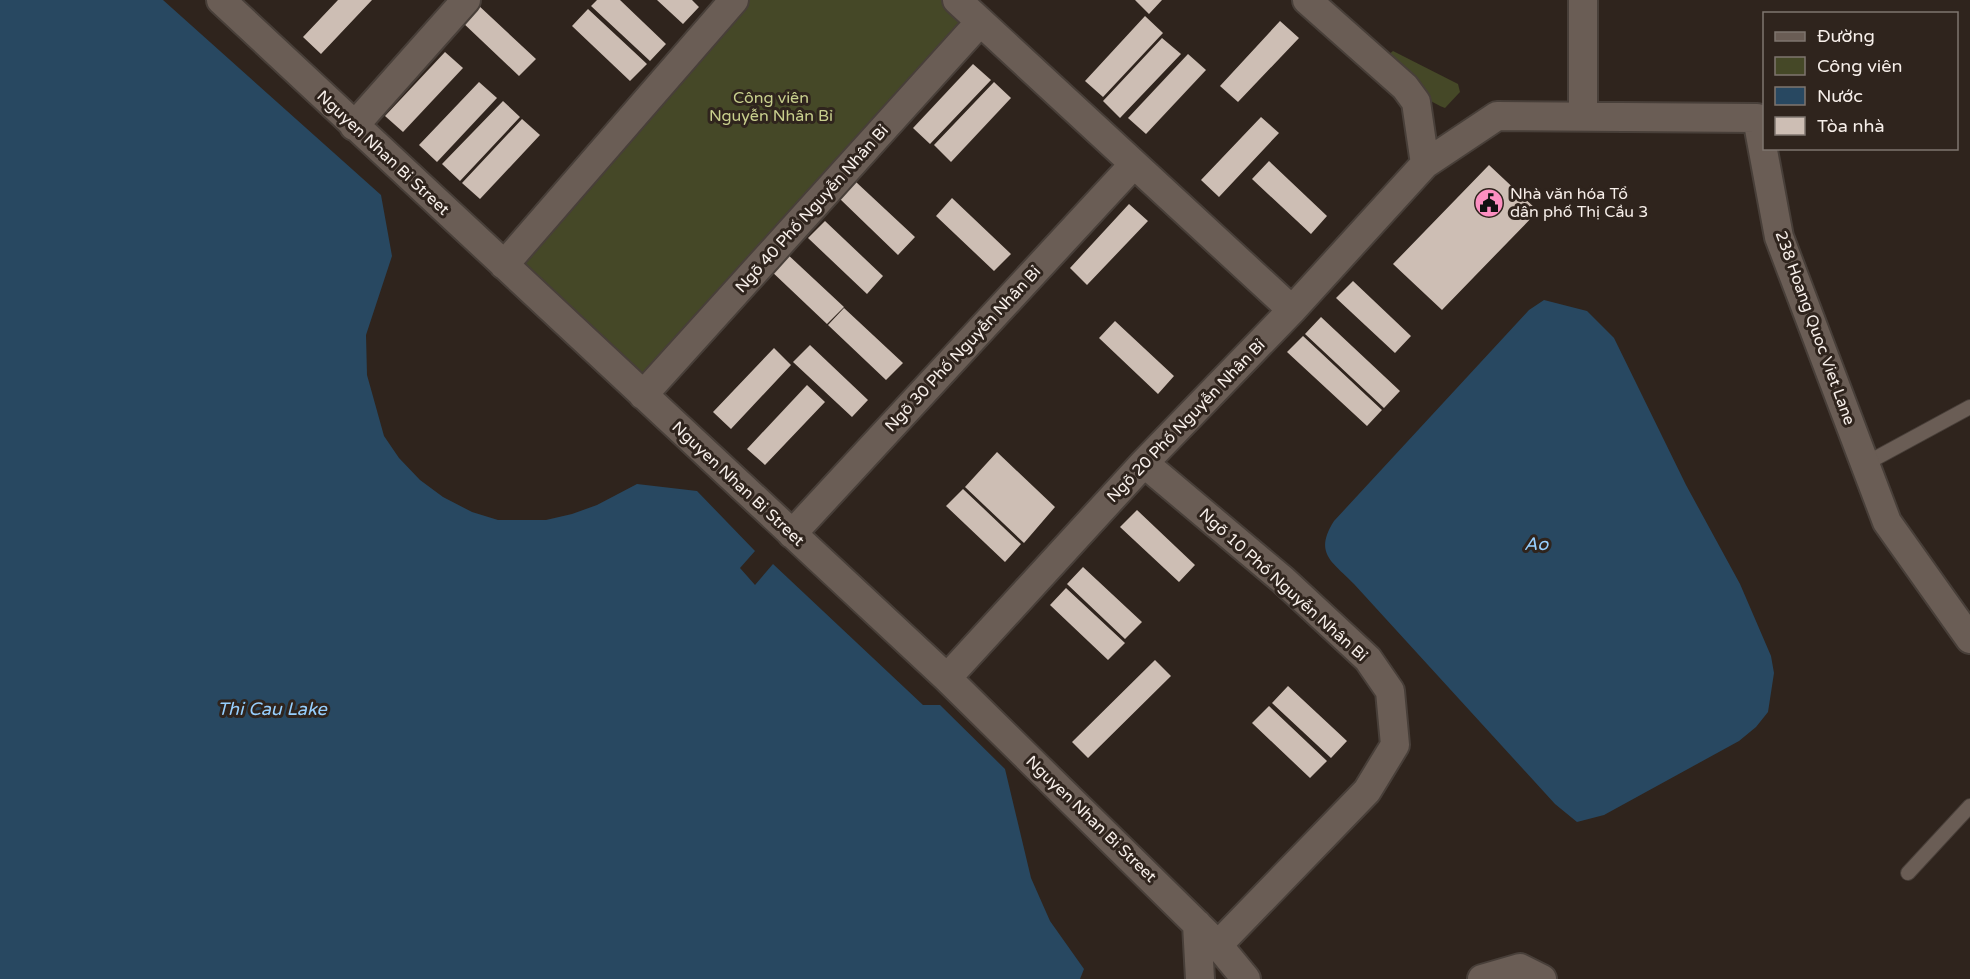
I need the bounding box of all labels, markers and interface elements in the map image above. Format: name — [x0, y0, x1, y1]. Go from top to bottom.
legend — [1763, 12, 1958, 150]
text: Đường — [1817, 25, 1875, 47]
text: Công viên — [1817, 55, 1902, 77]
text: Nước — [1817, 85, 1863, 107]
street label: Nguyen Nhan Bi Street — [313, 86, 453, 220]
park label: Công viên Nguyễn Nhân Bỉ — [709, 88, 833, 126]
text: Tòa nhà — [1817, 115, 1885, 137]
street label: Ngõ 40 Phố Nguyễn Nhân Bỉ — [731, 121, 893, 297]
place label: Nhà văn hóa Tổ dân phố Thị Cầu 3 — [1510, 184, 1648, 222]
public building icon: Nhà văn hóa Tổ dân phố Thị Cầu 3 — [1473, 187, 1505, 219]
street label: 238 Hoang Quoc Viet Lane — [1771, 228, 1859, 428]
street label: Ngõ 30 Phố Nguyễn Nhân Bỉ — [881, 262, 1045, 436]
street label: Ngõ 20 Phố Nguyễn Nhân Bỉ — [1103, 335, 1269, 507]
street label: Nguyen Nhan Bi Street — [668, 417, 808, 551]
street label: Ngõ 10 Phố Nguyễn Nhân Bỉ — [1195, 504, 1371, 666]
water label: Ao — [1524, 533, 1549, 555]
water label: Thi Cau Lake — [217, 698, 328, 720]
street label: Nguyen Nhan Bi Street — [1021, 751, 1161, 887]

